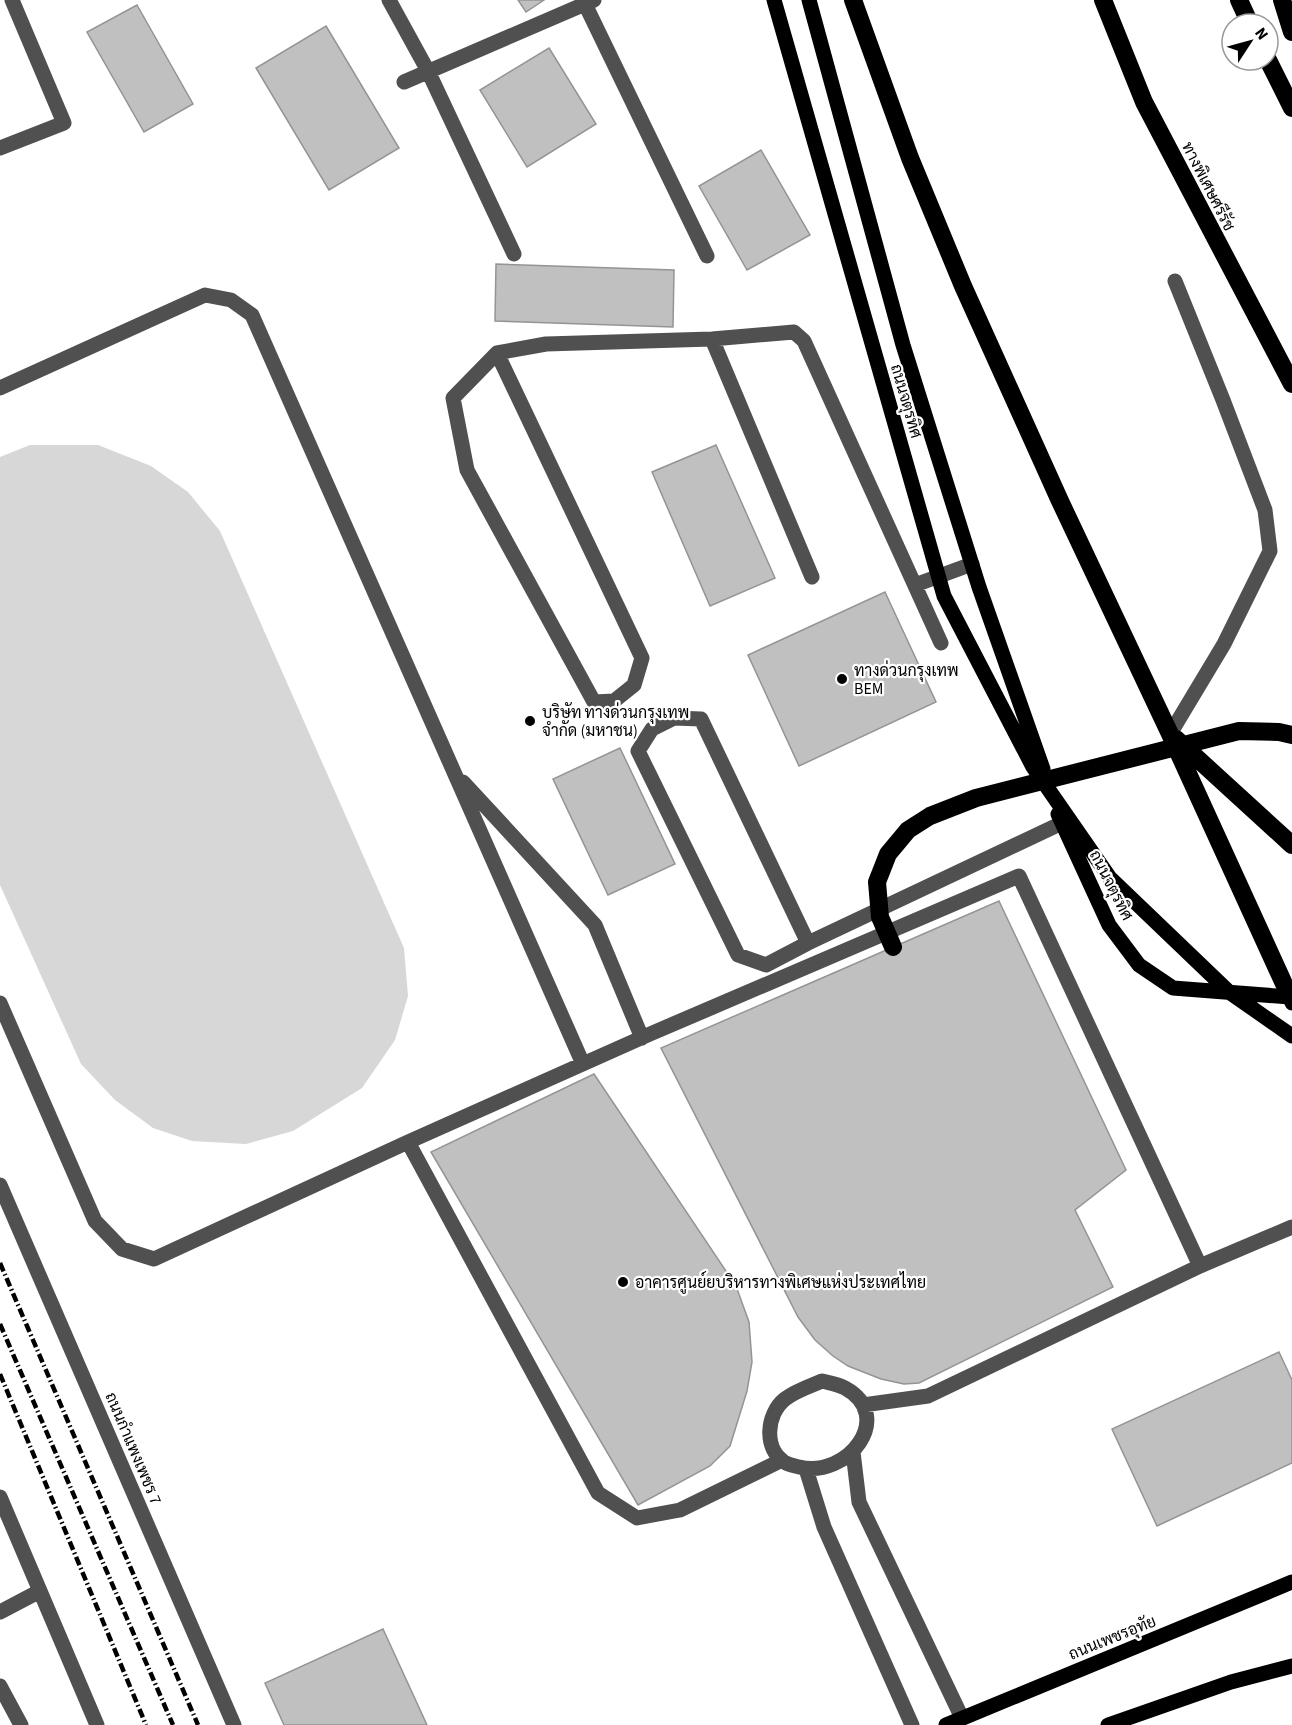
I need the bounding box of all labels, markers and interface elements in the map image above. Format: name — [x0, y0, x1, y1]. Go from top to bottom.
north arrow — [1220, 12, 1280, 72]
text: N — [1249, 23, 1273, 45]
street label: ทางพิเศษศรีรัช — [1176, 138, 1241, 235]
street label: ถนนจตุรทิศ — [885, 362, 927, 441]
place label: ทางด่วนกรุงเทพ BEM — [854, 660, 959, 700]
marker: ทางด่วนกรุงเทพ BEM — [835, 672, 849, 686]
place label: บริษัท ทางด่วนกรุงเทพ จำกัด (มหาชน) — [542, 702, 689, 742]
marker: บริษัท ทางด่วนกรุงเทพ จำกัด (มหาชน) — [523, 714, 537, 728]
street label: ถนนจตุรทิศ — [1084, 847, 1138, 924]
place label: อาคารศูนย์ยบริหารทางพิเศษแห่งประเทศไทย — [635, 1270, 926, 1294]
marker: อาคารศูนย์ยบริหารทางพิเศษแห่งประเทศไทย — [616, 1275, 630, 1289]
street label: ถนนกำแพงเพชร 7 — [100, 1389, 167, 1508]
street label: ถนนเพชรอุทัย — [1065, 1610, 1159, 1665]

